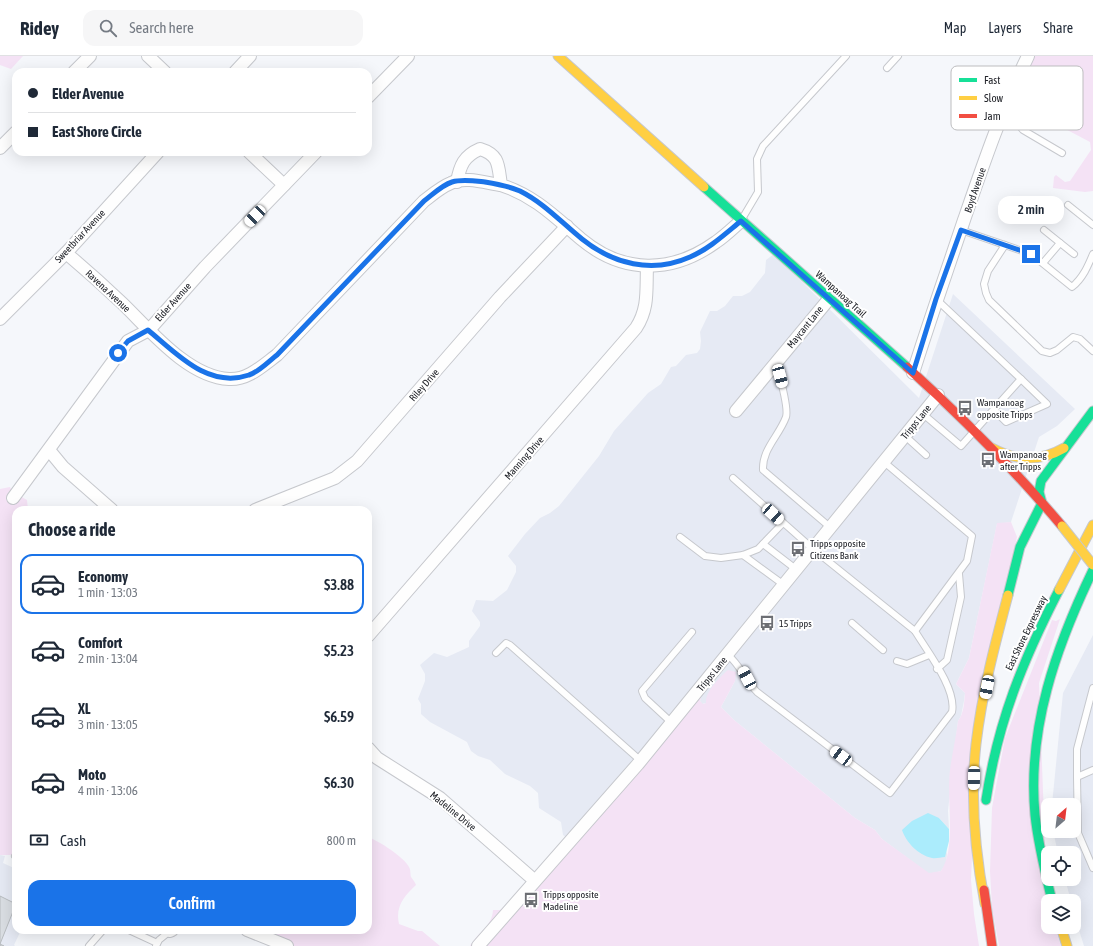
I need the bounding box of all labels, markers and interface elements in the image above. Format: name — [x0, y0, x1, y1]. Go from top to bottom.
search box — [83, 10, 363, 46]
text: Ridey — [20, 17, 59, 39]
icon: search — [97, 17, 119, 39]
text: Search here — [129, 19, 194, 36]
text: Map — [944, 20, 966, 36]
text: Layers — [988, 20, 1021, 36]
text: Share — [1043, 20, 1073, 36]
legend — [951, 66, 1083, 130]
text: Fast — [984, 74, 1000, 86]
text: Elder Avenue — [52, 85, 124, 102]
text: Slow — [984, 92, 1003, 104]
text: Jam — [984, 110, 1001, 122]
text: East Shore Circle — [52, 123, 142, 140]
street label: Boyd Avenue — [962, 165, 988, 214]
callout: 2 min — [998, 196, 1064, 224]
text: 2 min — [1018, 202, 1044, 217]
car — [242, 203, 268, 229]
street label: Sweetbriar Avenue — [53, 207, 108, 265]
route end — [1022, 245, 1040, 263]
street label: Ravena Avenue — [83, 268, 133, 315]
street label: Wampanoag Trail — [813, 268, 869, 320]
street label: Elder Avenue — [153, 280, 193, 324]
street label: Maycant Lane — [785, 303, 826, 350]
route start — [109, 344, 127, 362]
car — [771, 363, 789, 389]
street label: Riley Drive — [407, 366, 441, 403]
place label: Wampanoag opposite Tripps — [977, 397, 1033, 420]
bus stop icon: Wampanoag opposite Tripps — [956, 399, 974, 417]
street label: Tripps Lane — [899, 402, 934, 442]
street label: Manning Drive — [502, 434, 546, 482]
place label: Wampanoag after Tripps — [1000, 449, 1047, 472]
bus stop icon: Wampanoag after Tripps — [979, 451, 997, 469]
car — [760, 502, 786, 526]
text: Choose a ride — [28, 519, 116, 540]
place label: Tripps opposite Citizens Bank — [810, 538, 866, 561]
bus stop icon: Tripps opposite Citizens Bank — [789, 540, 807, 558]
icon: car — [30, 566, 66, 602]
text: Economy — [78, 568, 128, 585]
text: $3.88 — [324, 576, 354, 593]
text: 1 min · 13:03 — [78, 585, 138, 600]
street label: East Shore Expressway — [1003, 594, 1049, 672]
bus stop icon: 15 Tripps — [758, 614, 776, 632]
place label: 15 Tripps — [779, 618, 812, 629]
icon: car — [30, 632, 66, 668]
text: Comfort — [78, 634, 122, 651]
text: $5.23 — [324, 642, 354, 659]
text: 2 min · 13:04 — [78, 651, 138, 666]
street label: Tripps Lane — [695, 654, 730, 694]
car — [736, 665, 758, 691]
car — [979, 674, 995, 700]
icon: car — [30, 698, 66, 734]
text: XL — [78, 700, 91, 717]
text: $6.59 — [324, 708, 354, 725]
text: 3 min · 13:05 — [78, 717, 138, 732]
car — [828, 744, 854, 768]
icon: car — [30, 764, 66, 800]
text: Moto — [78, 766, 106, 783]
car — [968, 766, 980, 790]
text: $6.30 — [324, 774, 354, 791]
text: 4 min · 13:06 — [78, 783, 138, 798]
street label: Madeline Drive — [428, 789, 478, 833]
north arrow — [1041, 798, 1081, 838]
map controls — [1041, 798, 1081, 934]
icon: cash — [28, 829, 50, 851]
text: Cash — [60, 832, 86, 849]
text: 800 m — [327, 833, 356, 848]
button: locate — [1041, 846, 1081, 886]
button: Confirm — [28, 880, 356, 926]
place label: Tripps opposite Madeline — [543, 889, 599, 912]
bus stop icon: Tripps opposite Madeline — [522, 891, 540, 909]
button: layers — [1041, 894, 1081, 934]

